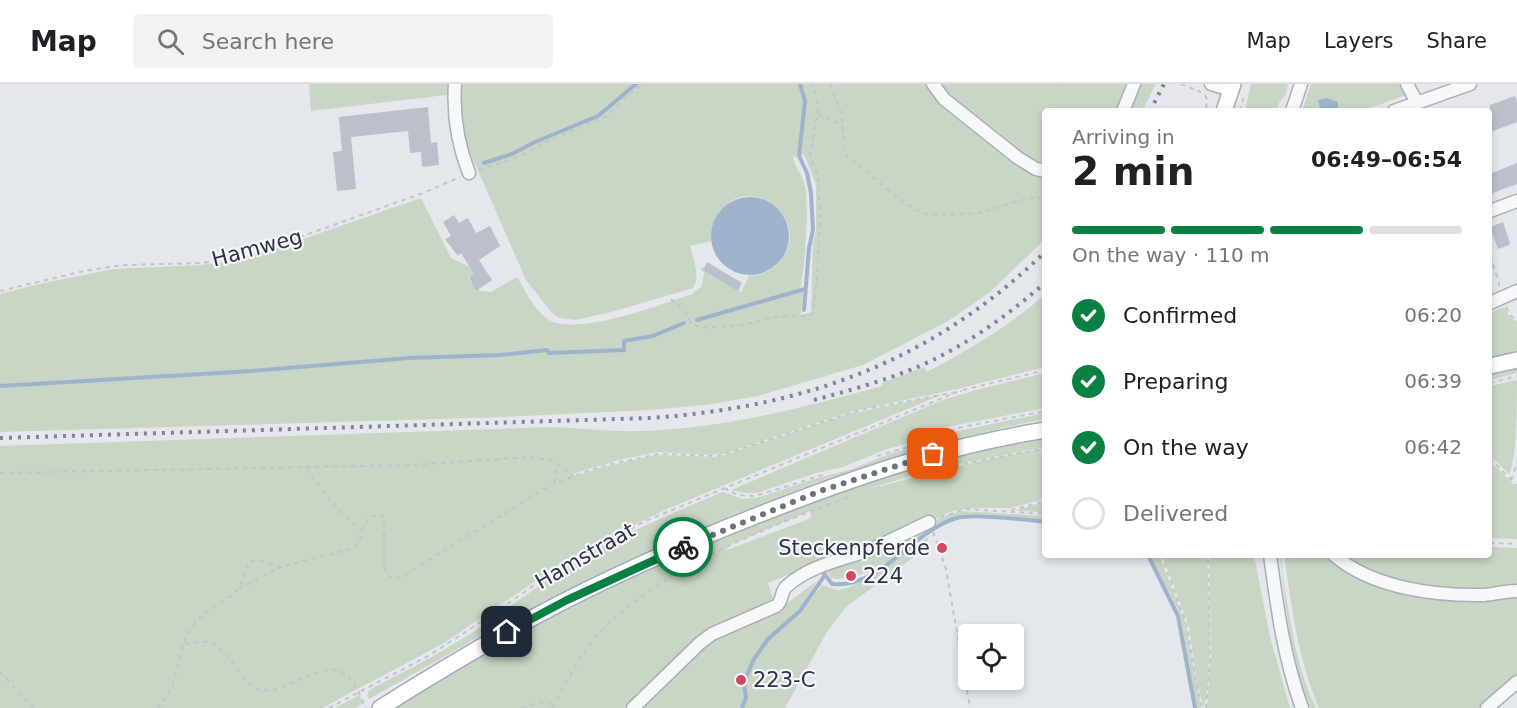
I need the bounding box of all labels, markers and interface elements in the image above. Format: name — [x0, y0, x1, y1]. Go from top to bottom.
search box — [133, 14, 553, 68]
text: Map — [30, 25, 97, 58]
icon: search — [154, 25, 187, 58]
text: Search here — [202, 29, 334, 54]
text: Map — [1247, 29, 1291, 53]
text: Layers — [1324, 29, 1393, 53]
text: Share — [1426, 29, 1487, 53]
text: Arriving in — [1072, 125, 1175, 149]
text: 06:49–06:54 — [1311, 147, 1462, 172]
text: 2 min — [1072, 149, 1194, 194]
street label: Hamweg — [209, 224, 305, 272]
text: On the way · 110 m — [1072, 243, 1270, 267]
icon: check — [1072, 299, 1105, 332]
text: Confirmed — [1123, 303, 1237, 328]
text: 06:20 — [1404, 303, 1462, 327]
icon: check — [1072, 365, 1105, 398]
text: Preparing — [1123, 369, 1229, 394]
text: 06:39 — [1404, 369, 1462, 393]
pin — [907, 428, 958, 479]
icon: check — [1072, 431, 1105, 464]
text: On the way — [1123, 435, 1249, 460]
text: 06:42 — [1404, 435, 1462, 459]
icon: bag — [916, 437, 949, 470]
text: Delivered — [1123, 501, 1228, 526]
courier — [653, 517, 713, 577]
street label: Hamstraat — [531, 518, 639, 594]
icon: bike — [667, 531, 700, 564]
place label: Steckenpferde — [778, 536, 930, 560]
marker: Steckenpferde — [935, 541, 949, 555]
place label: 224 — [863, 564, 903, 588]
marker: 224 — [844, 569, 858, 583]
pin — [481, 606, 532, 657]
icon: home — [490, 615, 523, 648]
map controls — [958, 624, 1024, 690]
button: locate — [958, 624, 1024, 690]
place label: 223-C — [753, 668, 815, 692]
marker: 223-C — [734, 673, 748, 687]

